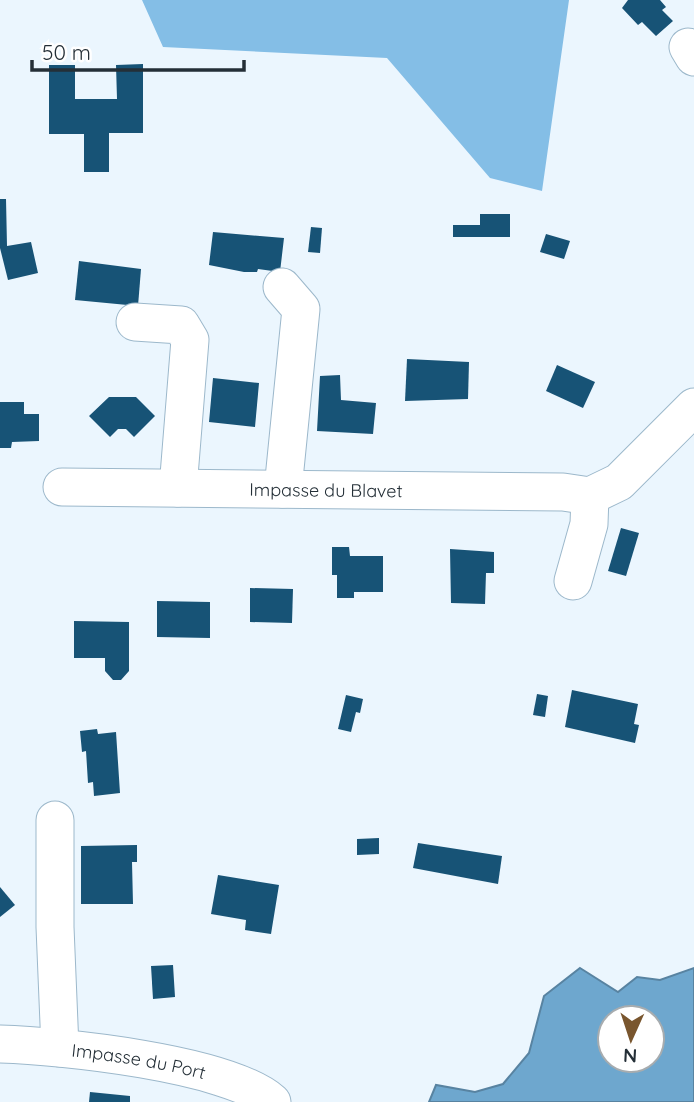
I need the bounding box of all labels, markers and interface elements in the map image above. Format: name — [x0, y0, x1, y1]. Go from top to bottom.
scale bar — [32, 28, 243, 72]
text: 50 m — [42, 39, 91, 65]
street label: Impasse du Blavet — [249, 477, 403, 502]
north arrow — [596, 1004, 666, 1074]
street label: Impasse du Port — [71, 1038, 208, 1084]
text: N — [623, 1044, 638, 1068]

